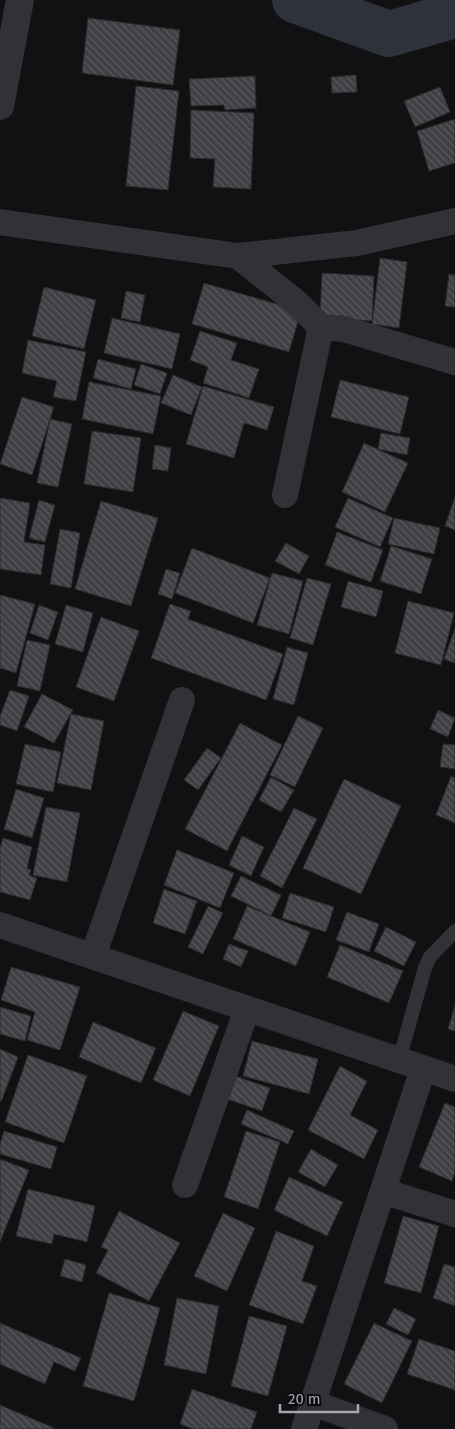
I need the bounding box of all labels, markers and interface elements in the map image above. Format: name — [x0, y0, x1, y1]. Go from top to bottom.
scale bar — [280, 1382, 358, 1414]
text: 20 m — [288, 1390, 321, 1408]

